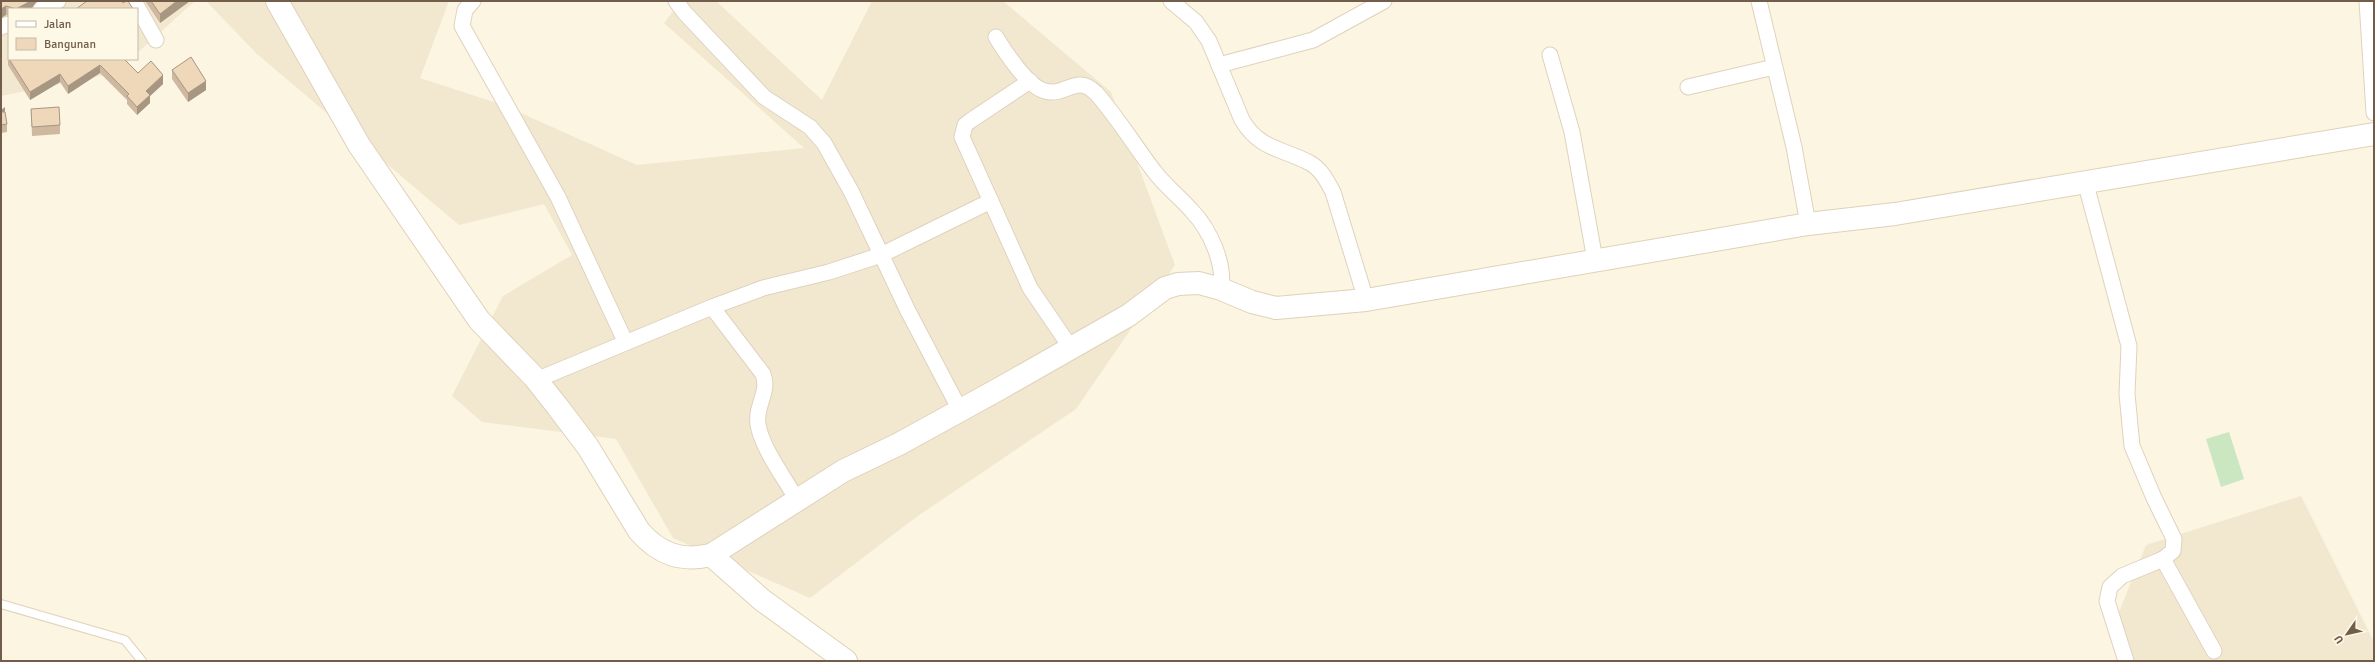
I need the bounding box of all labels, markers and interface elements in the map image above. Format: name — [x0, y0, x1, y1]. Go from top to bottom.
legend — [8, 8, 138, 60]
text: Jalan — [44, 17, 71, 32]
text: Bangunan — [44, 37, 96, 52]
north arrow — [2327, 614, 2367, 654]
text: U — [2332, 633, 2347, 646]

